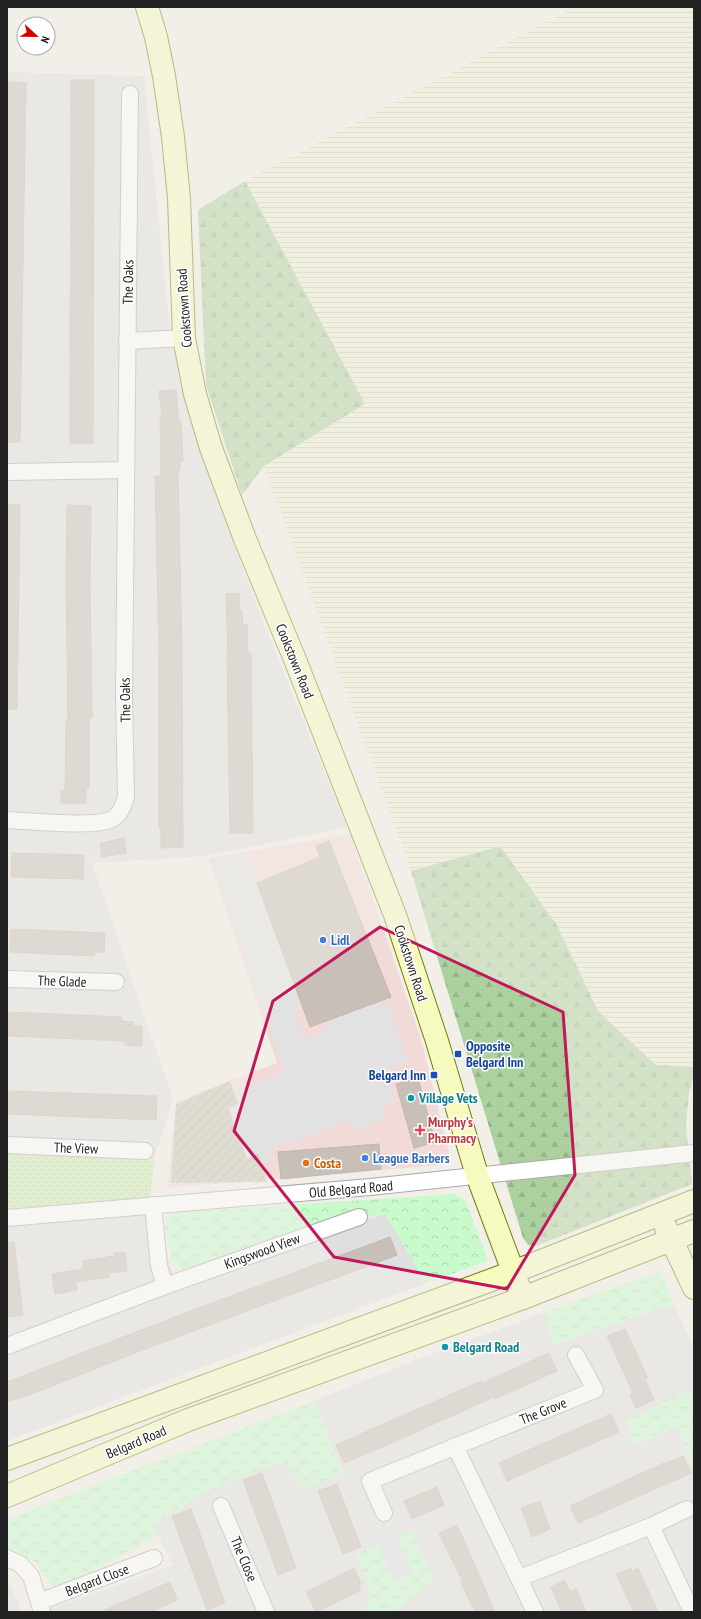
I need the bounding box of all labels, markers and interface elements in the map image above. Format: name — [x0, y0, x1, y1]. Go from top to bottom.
north arrow — [16, 16, 56, 56]
text: N — [38, 34, 53, 45]
street label: The Oaks — [119, 259, 137, 304]
street label: Cookstown Road — [172, 268, 196, 348]
street label: Cookstown Road — [272, 621, 318, 701]
street label: The Oaks — [116, 677, 134, 722]
street label: Cookstown Road — [390, 923, 432, 1003]
place label: Lidl — [331, 931, 350, 949]
marker: Lidl — [318, 935, 328, 945]
street label: The Glade — [37, 971, 87, 991]
place label: Opposite Belgard Inn — [466, 1037, 523, 1071]
marker: Opposite Belgard Inn — [453, 1049, 463, 1059]
place label: Belgard Inn — [369, 1066, 426, 1084]
marker: Belgard Inn — [429, 1070, 439, 1080]
place label: Village Vets — [418, 1089, 478, 1107]
marker: Village Vets — [406, 1093, 416, 1103]
place label: Murphy's Pharmacy — [428, 1113, 477, 1147]
marker: Murphy's Pharmacy — [415, 1125, 425, 1135]
street label: The View — [54, 1138, 99, 1158]
place label: League Barbers — [373, 1149, 450, 1167]
marker: League Barbers — [360, 1153, 370, 1163]
place label: Costa — [314, 1154, 341, 1172]
marker: Costa — [301, 1158, 311, 1168]
street label: Old Belgard Road — [308, 1176, 394, 1202]
street label: Kingswood View — [222, 1229, 303, 1273]
place label: Belgard Road — [453, 1338, 519, 1356]
marker: Belgard Road — [440, 1342, 450, 1352]
street label: The Grove — [517, 1393, 569, 1429]
street label: Belgard Road — [103, 1421, 169, 1463]
street label: The Close — [226, 1534, 262, 1585]
street label: Belgard Close — [63, 1560, 131, 1600]

